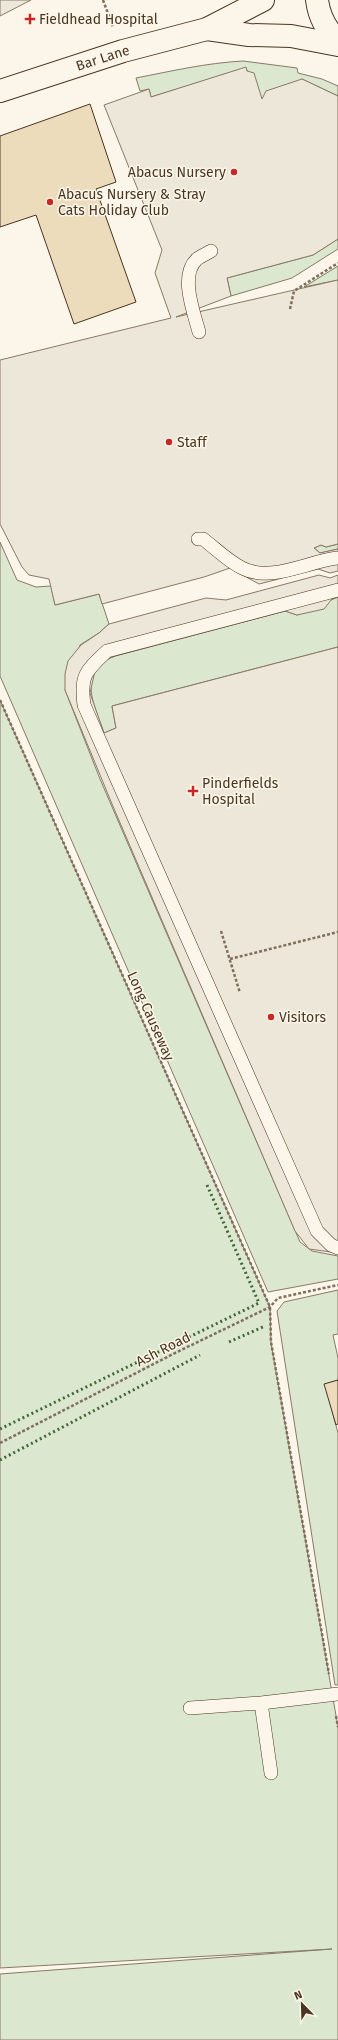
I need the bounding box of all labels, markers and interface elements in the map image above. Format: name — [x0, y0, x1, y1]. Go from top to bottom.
place label: Fieldhead Hospital — [39, 11, 158, 28]
marker: Fieldhead Hospital — [24, 13, 36, 25]
street label: Bar Lane — [74, 42, 132, 75]
place label: Abacus Nursery — [128, 164, 226, 181]
marker: Abacus Nursery — [229, 167, 239, 177]
place label: Abacus Nursery & Stray Cats Holiday Club — [58, 186, 206, 219]
marker: Abacus Nursery & Stray Cats Holiday Club — [45, 197, 55, 207]
place label: Staff — [177, 434, 208, 451]
marker: Staff — [164, 437, 174, 447]
place label: Pinderfields Hospital — [202, 775, 279, 808]
marker: Pinderfields Hospital — [187, 785, 199, 797]
street label: Long Causeway — [123, 969, 178, 1064]
place label: Visitors — [279, 1009, 326, 1026]
marker: Visitors — [266, 1012, 276, 1022]
street label: Ash Road — [133, 1329, 193, 1370]
north arrow — [282, 1984, 322, 2024]
text: N — [292, 1988, 304, 2003]

